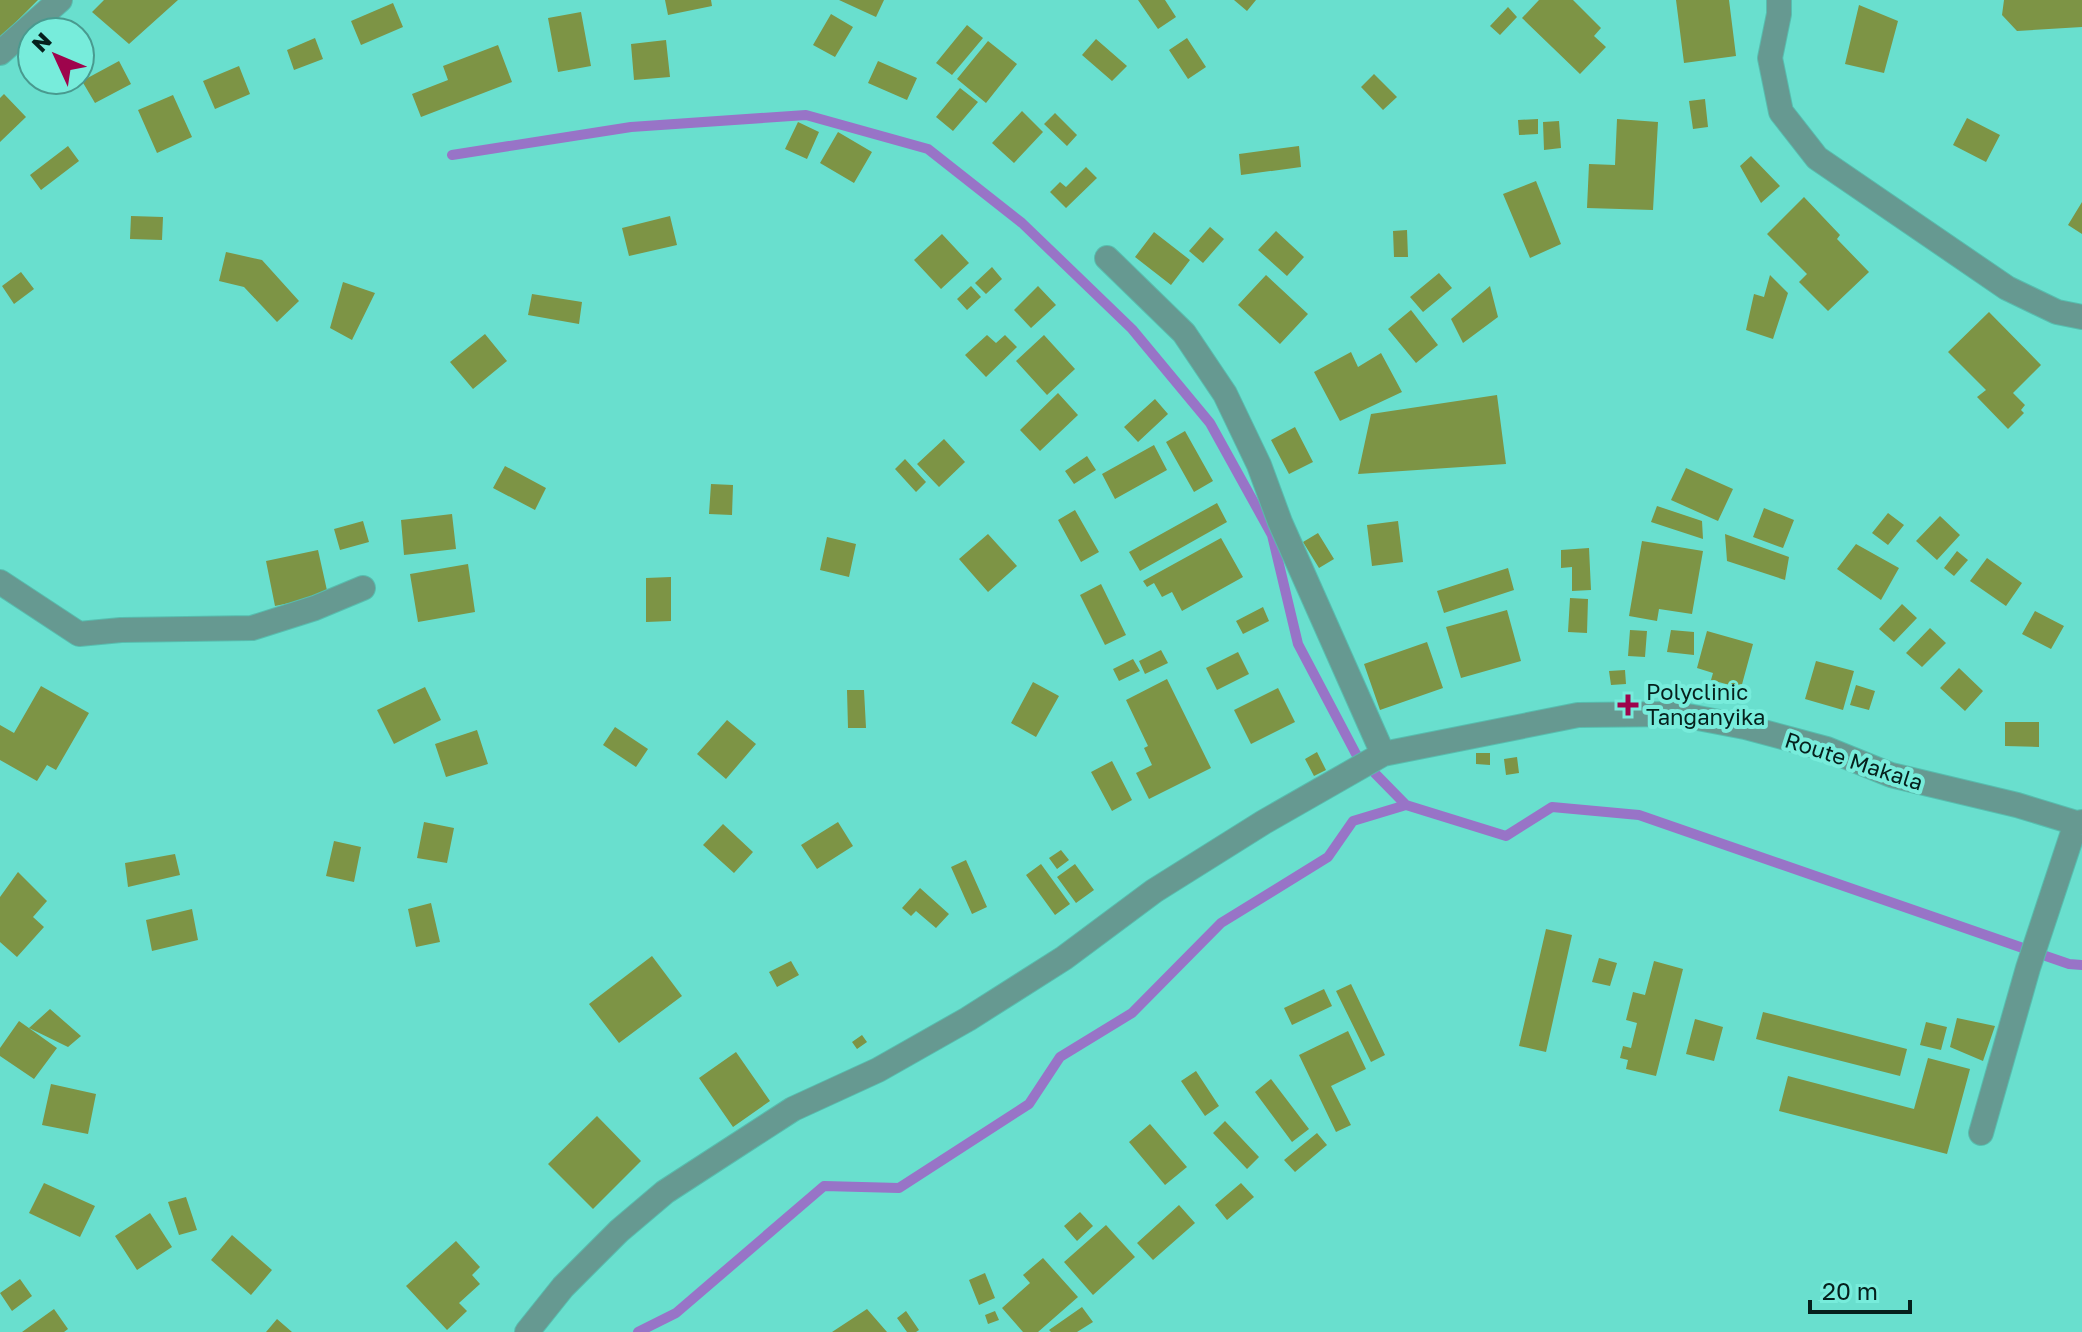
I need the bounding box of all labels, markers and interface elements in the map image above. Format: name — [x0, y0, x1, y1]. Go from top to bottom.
north arrow — [16, 16, 96, 96]
text: N — [26, 26, 57, 57]
place label: Polyclinic Tanganyika — [1646, 678, 1766, 730]
marker: Polyclinic Tanganyika — [1617, 694, 1639, 716]
street label: Route Makala — [1782, 725, 1927, 796]
scale bar — [1810, 1264, 1910, 1314]
text: 20 m — [1822, 1276, 1878, 1305]

